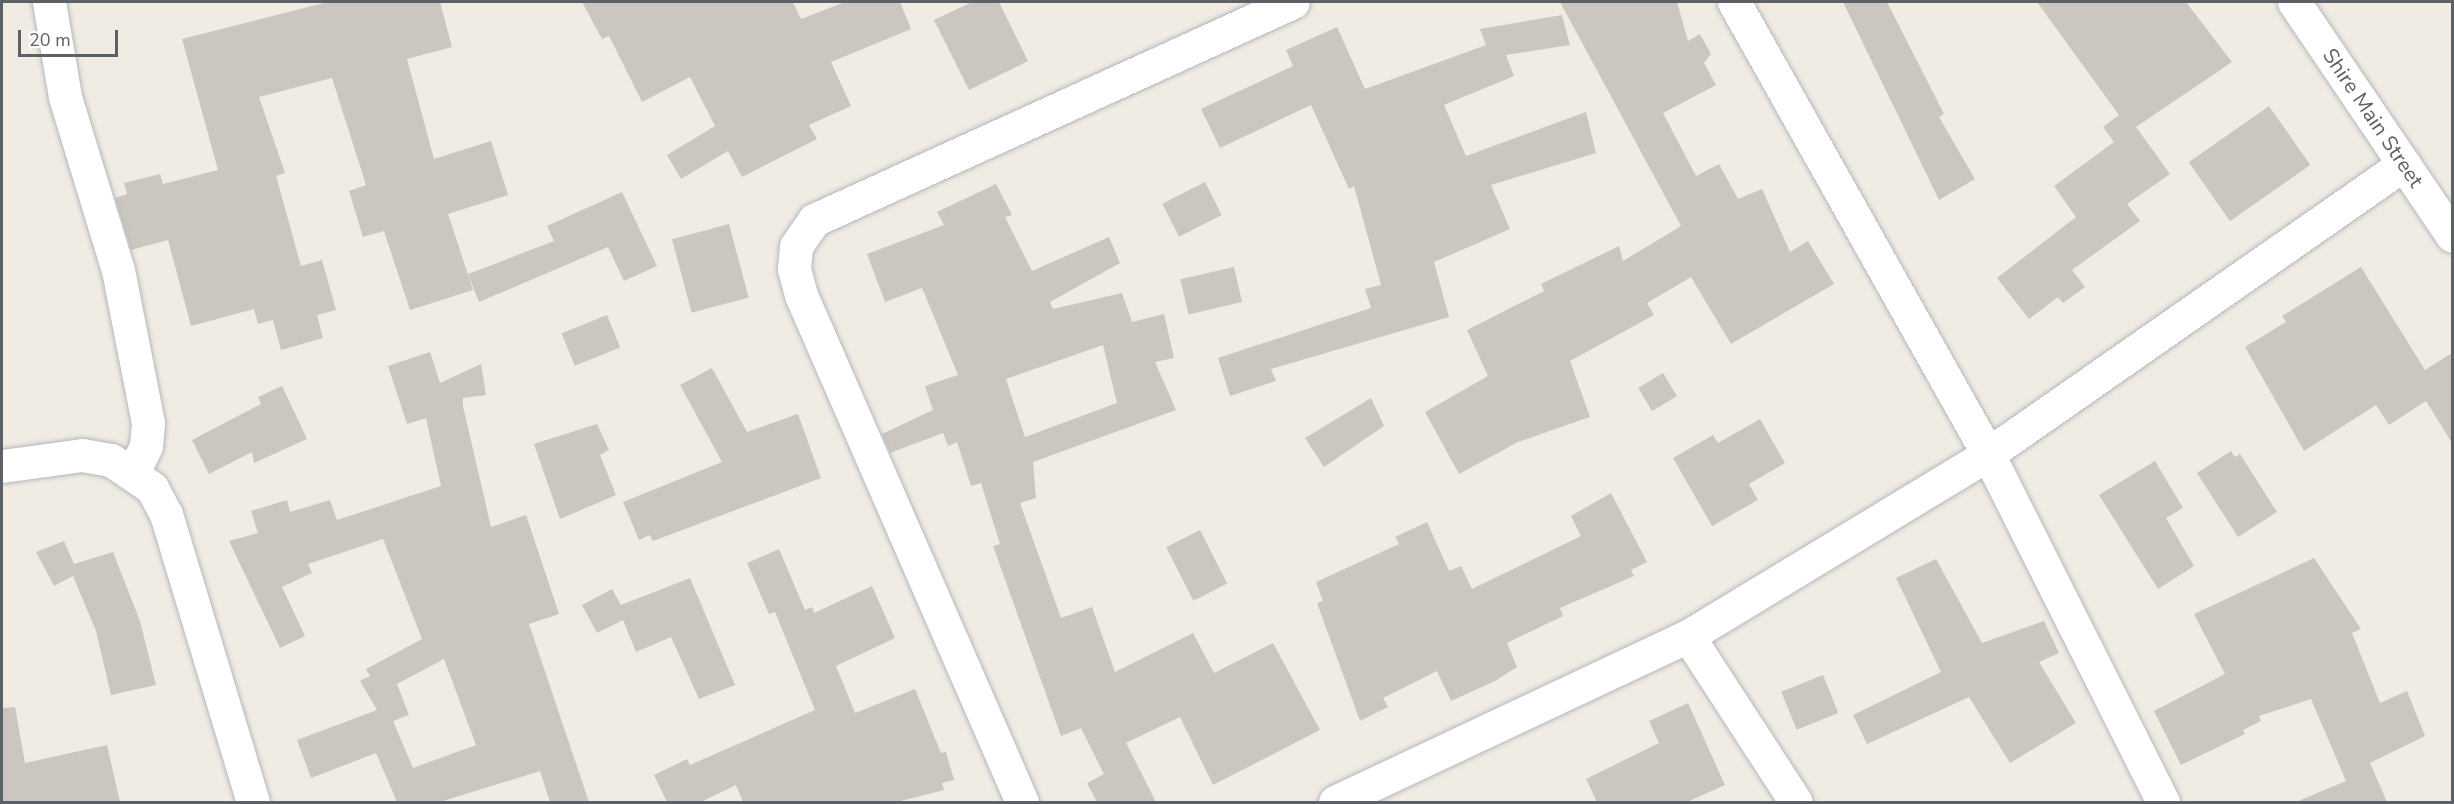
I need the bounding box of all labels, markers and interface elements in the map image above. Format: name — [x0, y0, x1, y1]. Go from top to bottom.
scale bar — [21, 18, 122, 56]
text: 20 m — [29, 28, 71, 52]
street label: Shire Main Street — [2317, 44, 2429, 192]

